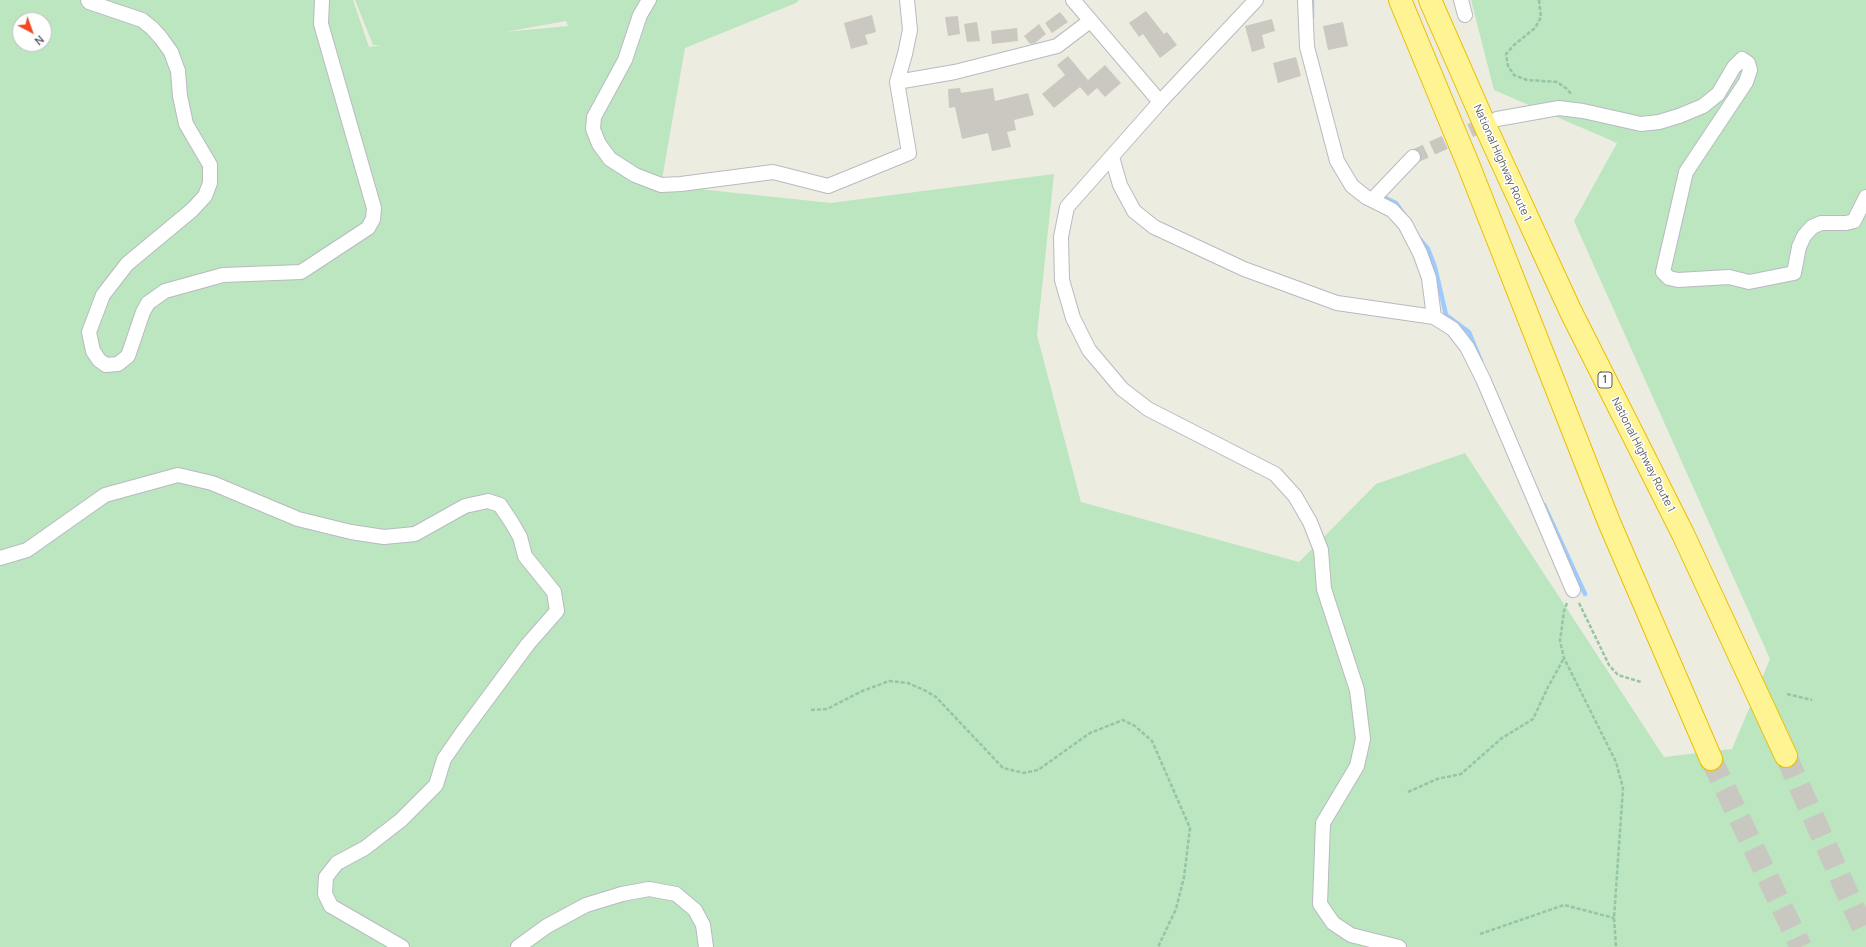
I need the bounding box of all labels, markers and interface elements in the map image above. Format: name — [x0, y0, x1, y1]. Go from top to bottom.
north arrow — [12, 12, 52, 52]
text: N — [32, 32, 47, 49]
street label: National Highway Route 1 — [1470, 102, 1534, 224]
road number: 1 — [1598, 372, 1612, 388]
street label: National Highway Route 1 — [1608, 396, 1678, 514]

